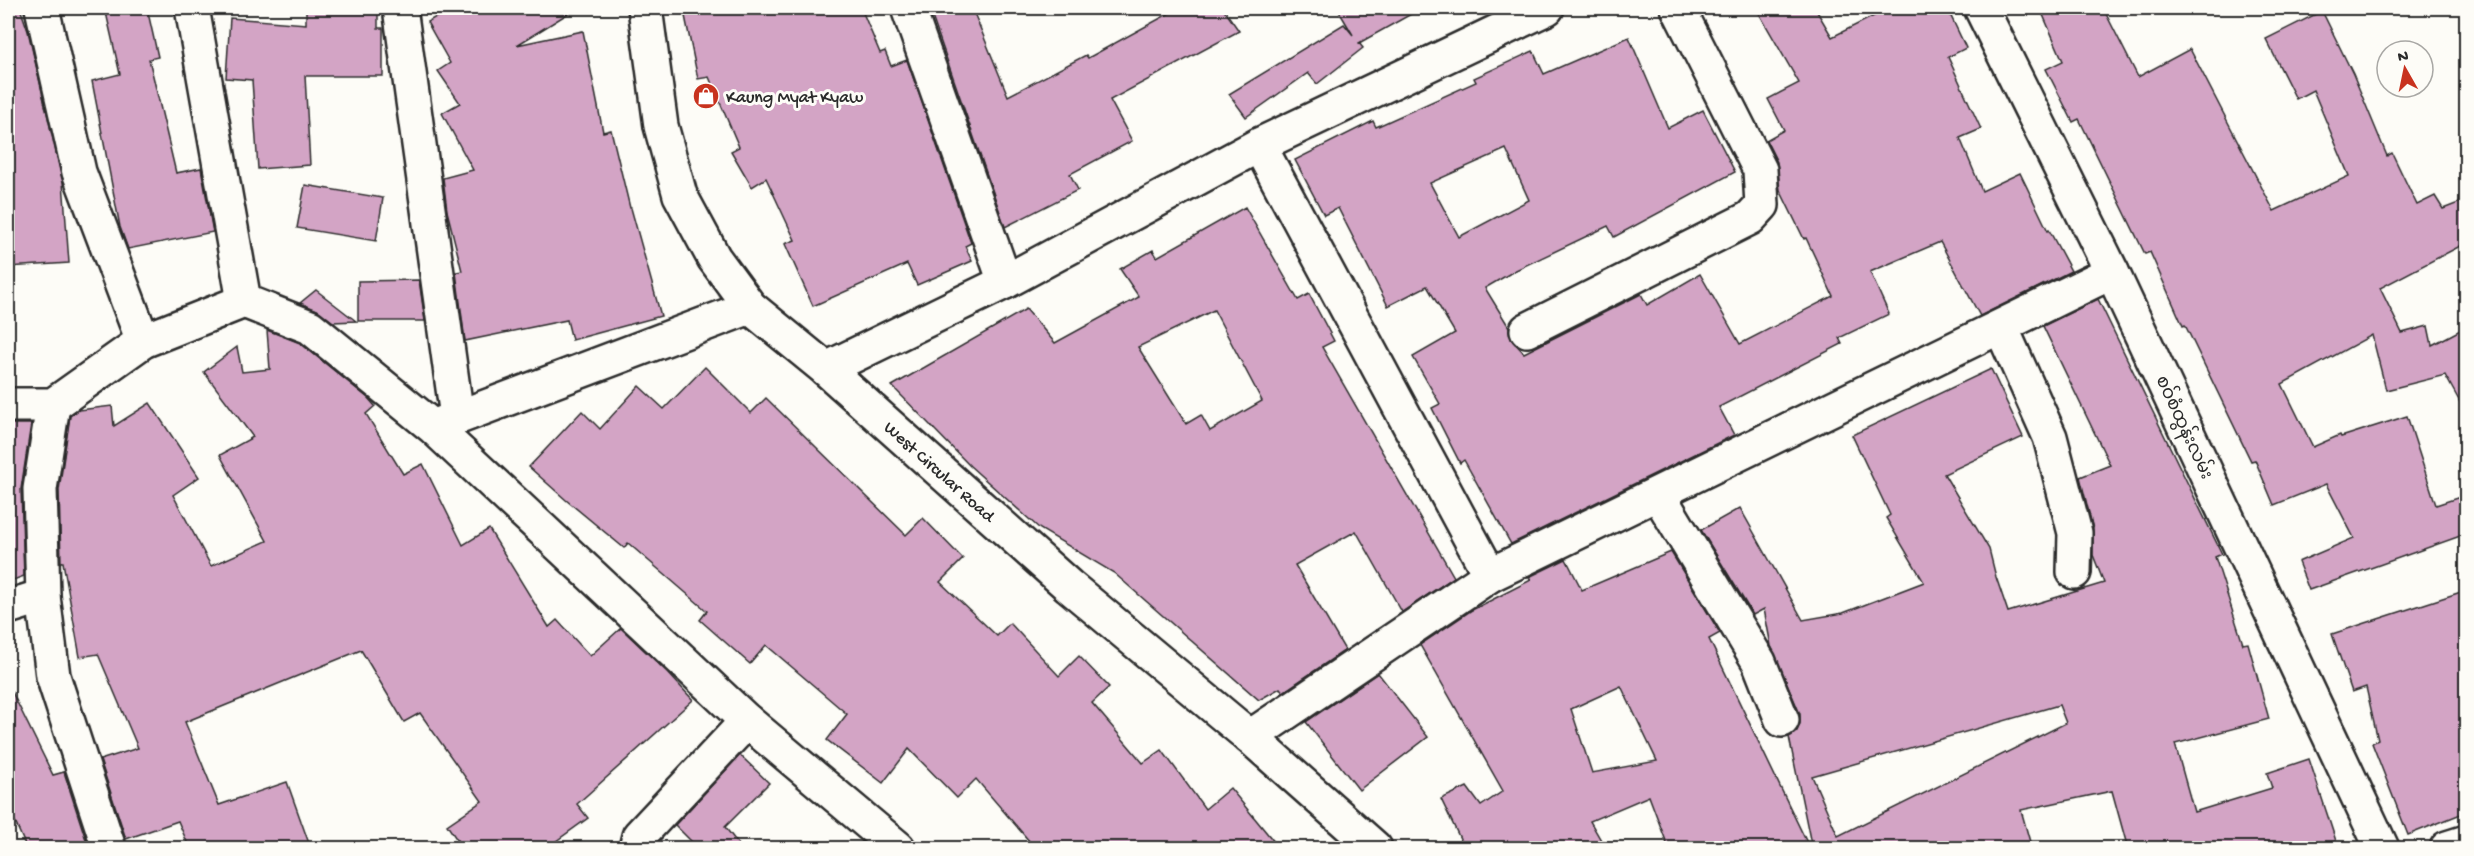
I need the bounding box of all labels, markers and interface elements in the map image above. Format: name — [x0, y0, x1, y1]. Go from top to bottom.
north arrow — [2375, 39, 2435, 99]
text: N — [2397, 47, 2410, 68]
shop icon: Kaung Myat Kyaw — [691, 81, 721, 111]
place label: Kaung Myat Kyaw — [726, 88, 863, 109]
street label: စဝ်စံထွန်းလမ်း — [2148, 371, 2220, 484]
street label: West Circular Road — [879, 418, 999, 529]

